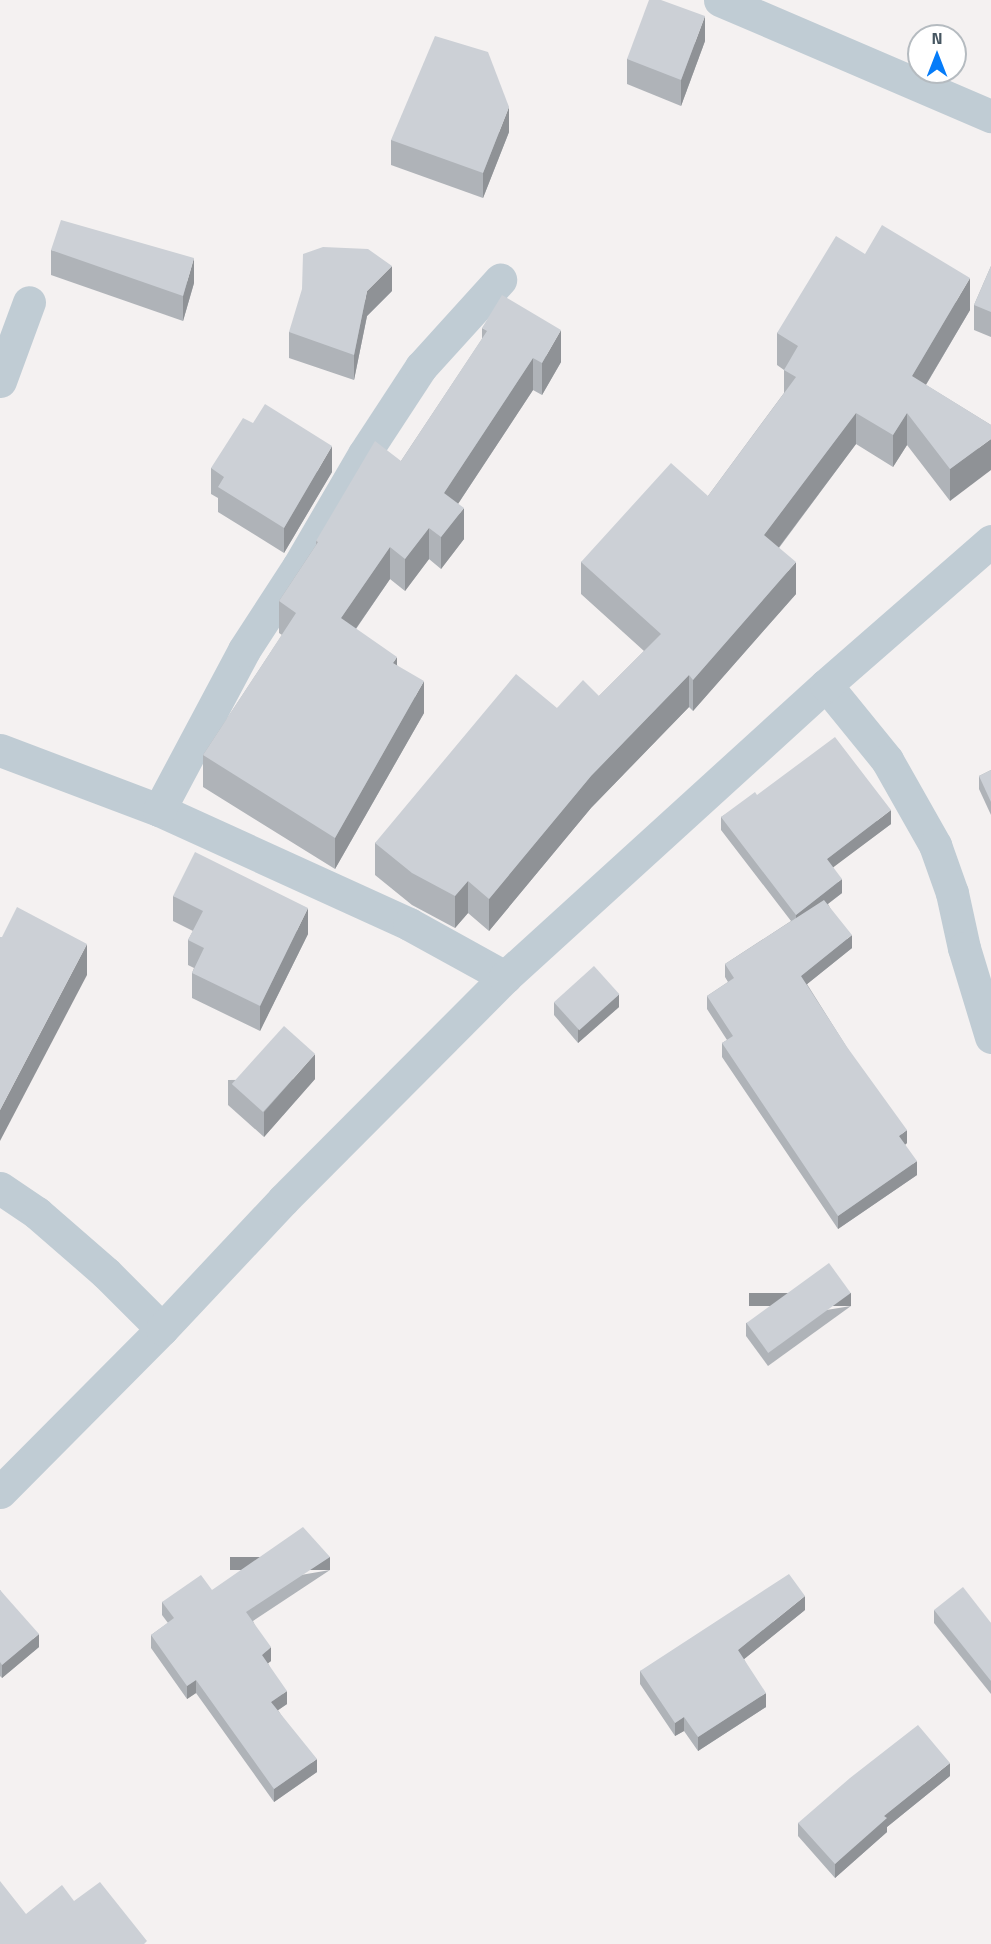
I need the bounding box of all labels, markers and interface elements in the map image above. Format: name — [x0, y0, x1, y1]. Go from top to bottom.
north arrow — [907, 24, 967, 84]
text: N — [931, 26, 943, 50]

